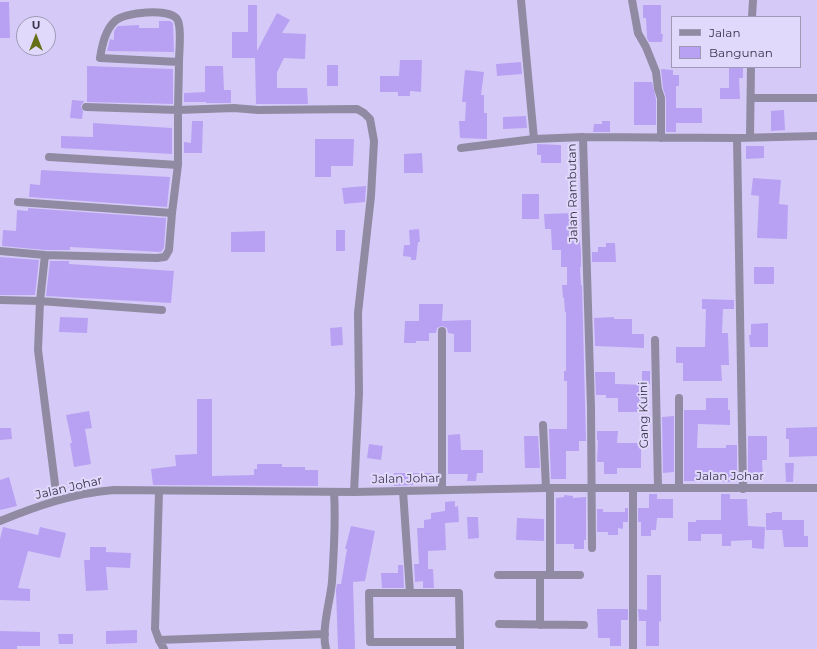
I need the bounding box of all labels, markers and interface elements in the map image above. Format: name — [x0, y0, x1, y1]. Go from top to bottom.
north arrow — [16, 16, 56, 56]
legend — [671, 16, 801, 68]
text: U — [32, 18, 40, 32]
text: Jalan — [709, 25, 741, 40]
text: Bangunan — [709, 45, 773, 60]
street label: Jalan Rambutan — [565, 143, 581, 243]
street label: Gang Kuini — [636, 381, 652, 449]
street label: Jalan Johar — [696, 469, 764, 483]
street label: Jalan Johar — [372, 471, 440, 487]
street label: Jalan Johar — [34, 473, 104, 503]

